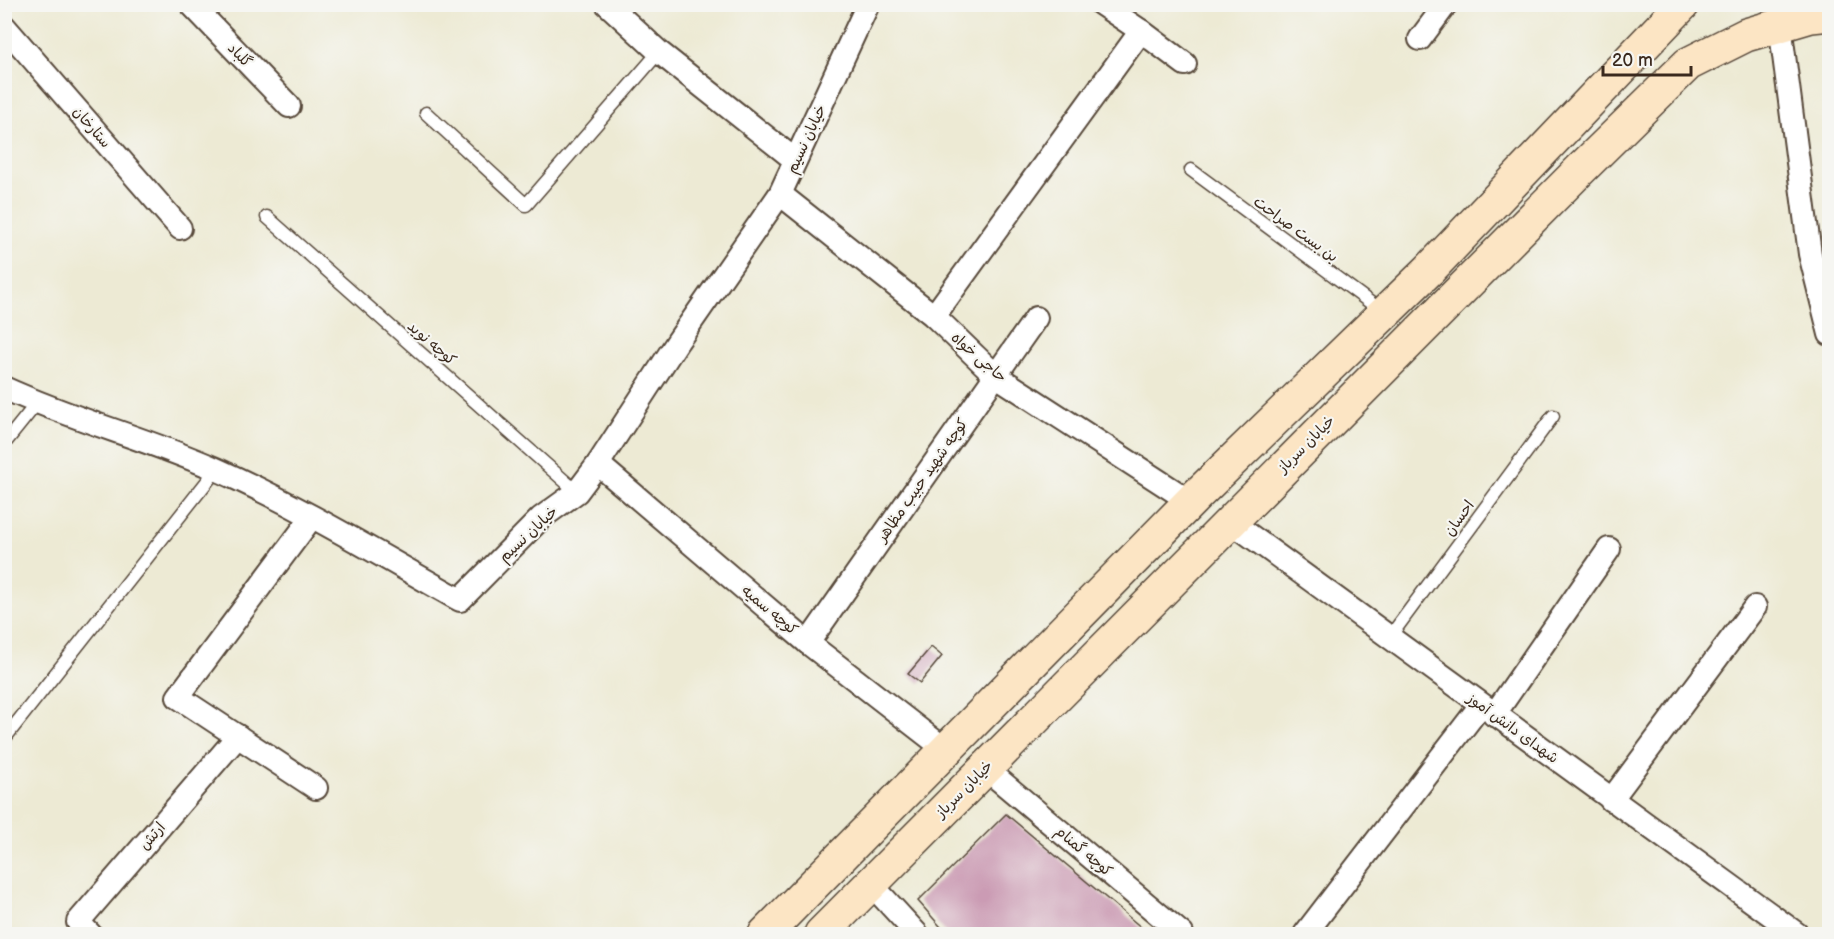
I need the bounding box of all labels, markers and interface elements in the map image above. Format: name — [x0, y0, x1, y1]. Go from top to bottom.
street label: گلباد — [223, 39, 256, 72]
scale bar — [1603, 39, 1692, 77]
text: 20 m — [1612, 50, 1653, 71]
street label: خیابان نسیم — [782, 102, 832, 178]
street label: ستارخان — [68, 103, 115, 152]
street label: بن بست صراحت — [1250, 192, 1342, 267]
street label: کوچه نوید — [403, 317, 460, 370]
street label: حاجی خواه — [947, 328, 1010, 387]
street label: خیابان سرباز — [1273, 412, 1339, 478]
street label: کوچه شهید حبیب مظاهر — [871, 415, 972, 548]
street label: احسان — [1440, 497, 1479, 540]
street label: خیابان نسیم — [495, 502, 563, 568]
street label: کوچه سمیه — [738, 581, 802, 639]
street label: شهدای دانش آموز — [1462, 688, 1562, 768]
street label: خیابان سرباز — [931, 757, 997, 823]
street label: ارتش — [135, 819, 170, 854]
street label: کوچه گمنام — [1050, 822, 1116, 882]

